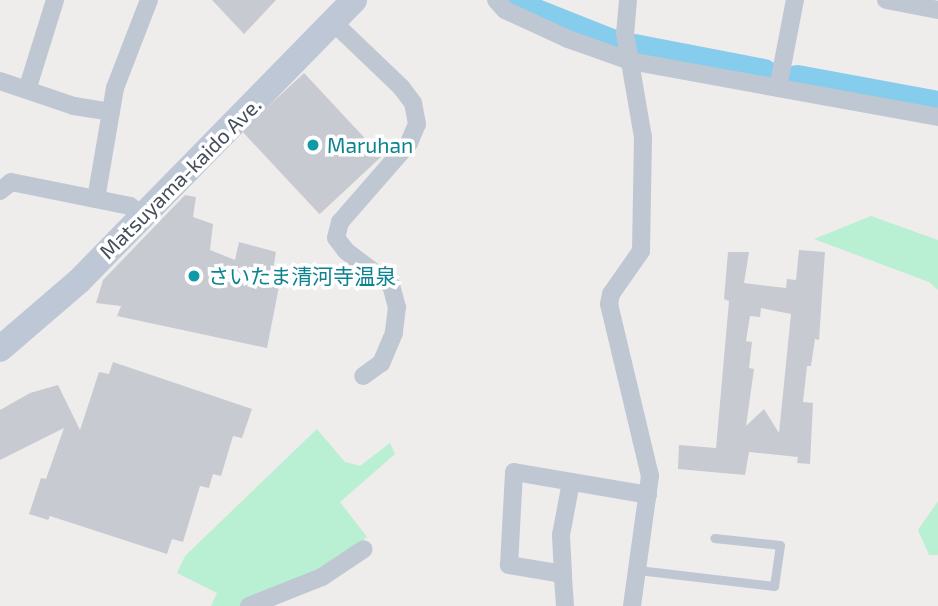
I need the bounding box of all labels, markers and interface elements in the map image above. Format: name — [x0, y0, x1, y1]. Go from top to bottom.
street label: Matsuyama-kaido Ave. — [94, 92, 266, 264]
place label: Maruhan — [327, 132, 413, 158]
marker: Maruhan — [305, 137, 321, 153]
place label: さいたま清河寺温泉 — [208, 263, 397, 289]
marker: さいたま清河寺温泉 — [186, 268, 202, 284]

